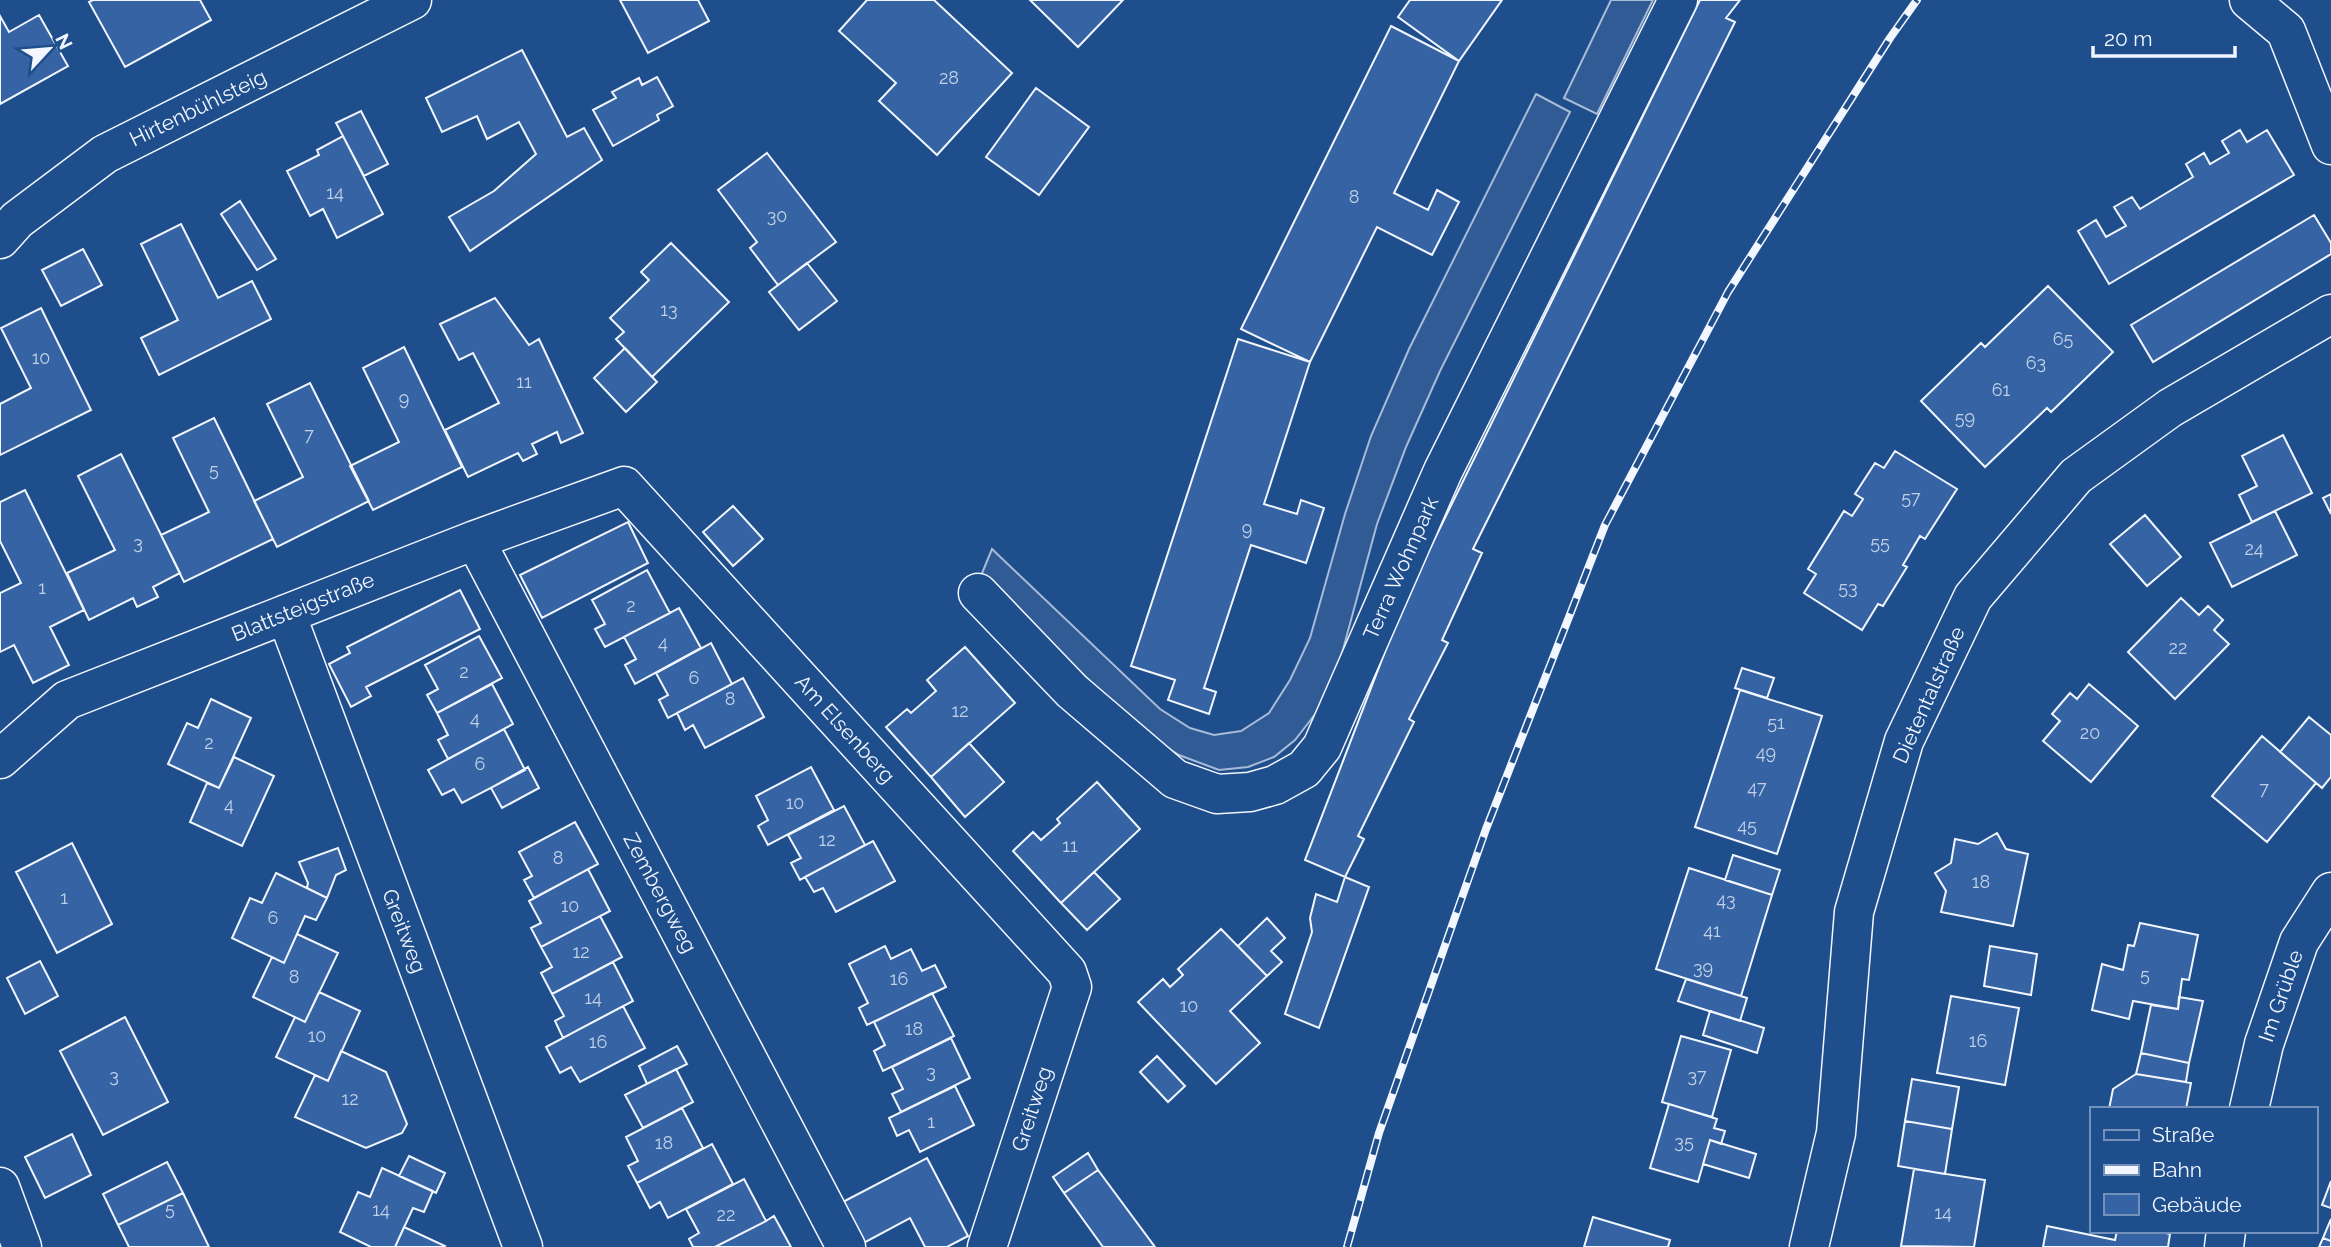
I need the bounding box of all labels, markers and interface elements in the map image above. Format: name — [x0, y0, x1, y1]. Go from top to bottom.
north arrow — [14, 14, 84, 84]
scale bar — [2093, 14, 2235, 58]
text: 20 m — [2104, 26, 2152, 51]
text: N — [51, 30, 77, 53]
street label: Hirtenbühlsteig — [125, 64, 270, 151]
house number: 28 — [939, 67, 959, 88]
house number: 14 — [326, 182, 344, 203]
house number: 8 — [1349, 186, 1359, 207]
house number: 30 — [767, 205, 787, 226]
house number: 13 — [660, 299, 678, 320]
house number: 65 — [2053, 328, 2074, 349]
house number: 10 — [32, 347, 50, 368]
house number: 63 — [2026, 352, 2046, 373]
house number: 11 — [516, 371, 532, 392]
house number: 61 — [1992, 379, 2011, 400]
house number: 9 — [399, 388, 409, 409]
house number: 59 — [1955, 407, 1975, 428]
house number: 7 — [304, 424, 314, 445]
house number: 5 — [209, 459, 219, 480]
house number: 57 — [1901, 487, 1921, 508]
street label: Terra Wohnpark — [1358, 492, 1443, 643]
house number: 9 — [1242, 518, 1252, 539]
house number: 3 — [133, 532, 143, 553]
house number: 55 — [1870, 532, 1890, 553]
house number: 24 — [2244, 538, 2264, 559]
street label: Blattsteigstraße — [228, 567, 378, 647]
house number: 1 — [38, 577, 46, 598]
house number: 53 — [1838, 577, 1858, 598]
house number: 2 — [626, 595, 636, 616]
street label: Dietentalstraße — [1887, 622, 1970, 767]
house number: 4 — [658, 632, 668, 653]
house number: 22 — [2169, 637, 2187, 658]
house number: 2 — [459, 661, 469, 682]
house number: 6 — [689, 667, 700, 688]
street label: Am Elsenberg — [790, 669, 901, 788]
house number: 8 — [725, 688, 735, 709]
house number: 12 — [951, 700, 969, 721]
house number: 4 — [470, 708, 480, 729]
house number: 51 — [1767, 712, 1785, 733]
house number: 20 — [2080, 722, 2100, 743]
house number: 2 — [204, 732, 214, 753]
house number: 49 — [1756, 742, 1776, 763]
house number: 6 — [475, 753, 486, 774]
house number: 47 — [1747, 777, 1767, 798]
house number: 7 — [2259, 778, 2269, 799]
house number: 10 — [786, 792, 804, 813]
house number: 4 — [224, 794, 234, 815]
house number: 45 — [1737, 815, 1757, 836]
street label: Zembergweg — [618, 829, 702, 957]
house number: 12 — [818, 829, 836, 850]
house number: 11 — [1062, 835, 1078, 856]
house number: 8 — [553, 847, 563, 868]
house number: 18 — [1972, 871, 1990, 892]
street label: Greitweg — [377, 885, 432, 976]
house number: 1 — [60, 887, 68, 908]
house number: 43 — [1716, 889, 1736, 910]
house number: 10 — [561, 895, 579, 916]
house number: 6 — [268, 907, 279, 928]
house number: 41 — [1703, 920, 1721, 941]
house number: 12 — [572, 941, 590, 962]
street label: Im Grüble — [2253, 947, 2308, 1045]
house number: 39 — [1693, 957, 1713, 978]
house number: 5 — [2140, 964, 2150, 985]
house number: 8 — [289, 966, 299, 987]
house number: 16 — [890, 968, 908, 989]
house number: 14 — [584, 987, 602, 1008]
house number: 10 — [1180, 995, 1198, 1016]
house number: 18 — [905, 1018, 923, 1039]
house number: 10 — [308, 1025, 326, 1046]
house number: 16 — [1969, 1030, 1987, 1051]
house number: 16 — [589, 1031, 607, 1052]
house number: 3 — [926, 1061, 936, 1082]
street label: Greitweg — [1006, 1063, 1057, 1155]
house number: 3 — [109, 1065, 119, 1086]
house number: 37 — [1687, 1065, 1707, 1086]
house number: 12 — [341, 1088, 359, 1109]
legend — [2090, 1107, 2317, 1233]
house number: 1 — [927, 1111, 935, 1132]
text: Straße — [2152, 1122, 2214, 1147]
house number: 35 — [1674, 1131, 1694, 1152]
house number: 18 — [655, 1132, 673, 1153]
text: Bahn — [2152, 1157, 2202, 1182]
text: Gebäude — [2152, 1192, 2242, 1217]
house number: 5 — [165, 1198, 175, 1219]
house number: 14 — [372, 1199, 390, 1220]
house number: 14 — [1934, 1202, 1952, 1223]
house number: 22 — [717, 1204, 735, 1225]

